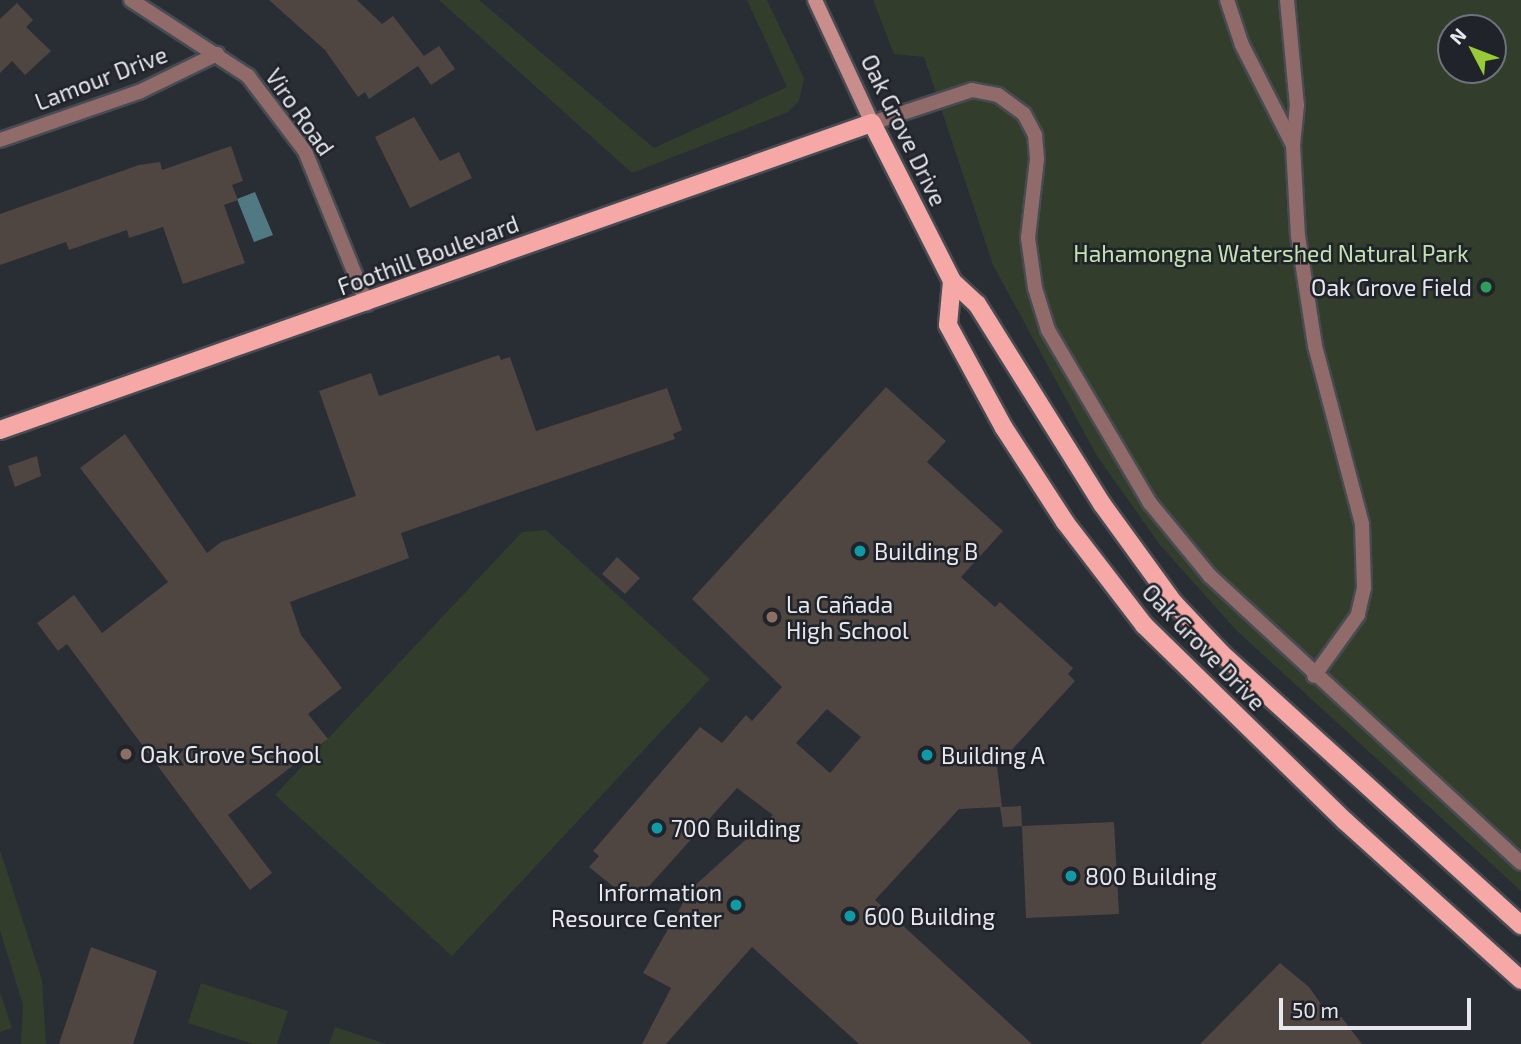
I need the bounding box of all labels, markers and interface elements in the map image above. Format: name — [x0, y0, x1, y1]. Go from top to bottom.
north arrow — [1437, 14, 1507, 84]
text: N — [1444, 23, 1471, 49]
street label: Lamour Drive — [31, 40, 171, 116]
street label: Oak Grove Drive — [855, 50, 953, 210]
street label: Viro Road — [260, 63, 340, 161]
street label: Foothill Boulevard — [333, 209, 523, 301]
park label: Hahamongna Watershed Natural Park — [1073, 239, 1469, 267]
place label: Oak Grove Field — [1311, 273, 1472, 301]
marker: Oak Grove Field — [1478, 279, 1494, 295]
place label: Building B — [874, 537, 978, 565]
marker: Building B — [852, 543, 868, 559]
street label: Oak Grove Drive — [1137, 578, 1271, 716]
place label: La Cañada High School — [786, 590, 909, 644]
marker: La Cañada High School — [764, 609, 780, 625]
place label: Oak Grove School — [140, 740, 321, 768]
place label: Building A — [941, 741, 1045, 769]
marker: Oak Grove School — [118, 746, 134, 762]
marker: Building A — [919, 747, 935, 763]
place label: 700 Building — [671, 814, 801, 842]
marker: 700 Building — [649, 820, 665, 836]
place label: 800 Building — [1085, 862, 1217, 890]
marker: 800 Building — [1063, 868, 1079, 884]
place label: Information Resource Center — [551, 878, 722, 932]
marker: Information Resource Center — [728, 897, 744, 913]
place label: 600 Building — [864, 902, 995, 930]
marker: 600 Building — [842, 908, 858, 924]
scale bar — [1283, 984, 1476, 1028]
text: 50 m — [1292, 997, 1339, 1022]

